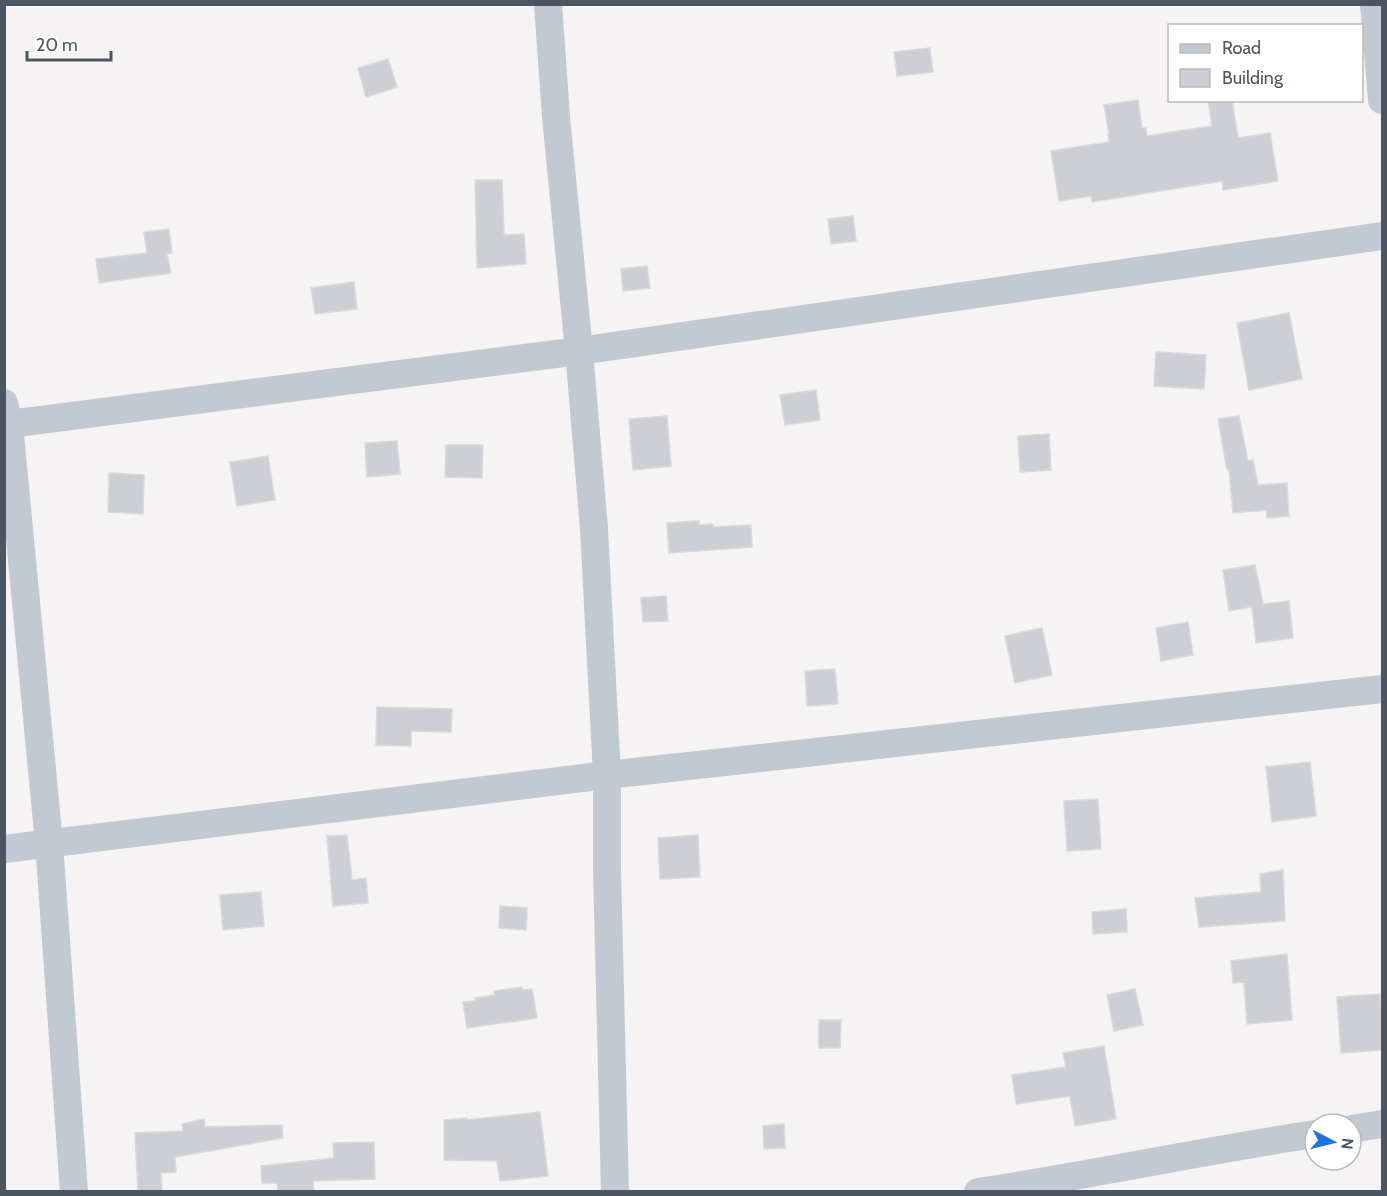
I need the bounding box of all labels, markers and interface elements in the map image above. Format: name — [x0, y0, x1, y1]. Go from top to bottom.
scale bar — [27, 24, 111, 62]
legend — [1168, 24, 1363, 102]
text: 20 m — [36, 34, 78, 56]
text: Road — [1222, 37, 1261, 59]
text: Building — [1222, 67, 1284, 89]
north arrow — [1303, 1112, 1363, 1172]
text: N — [1337, 1137, 1358, 1151]

